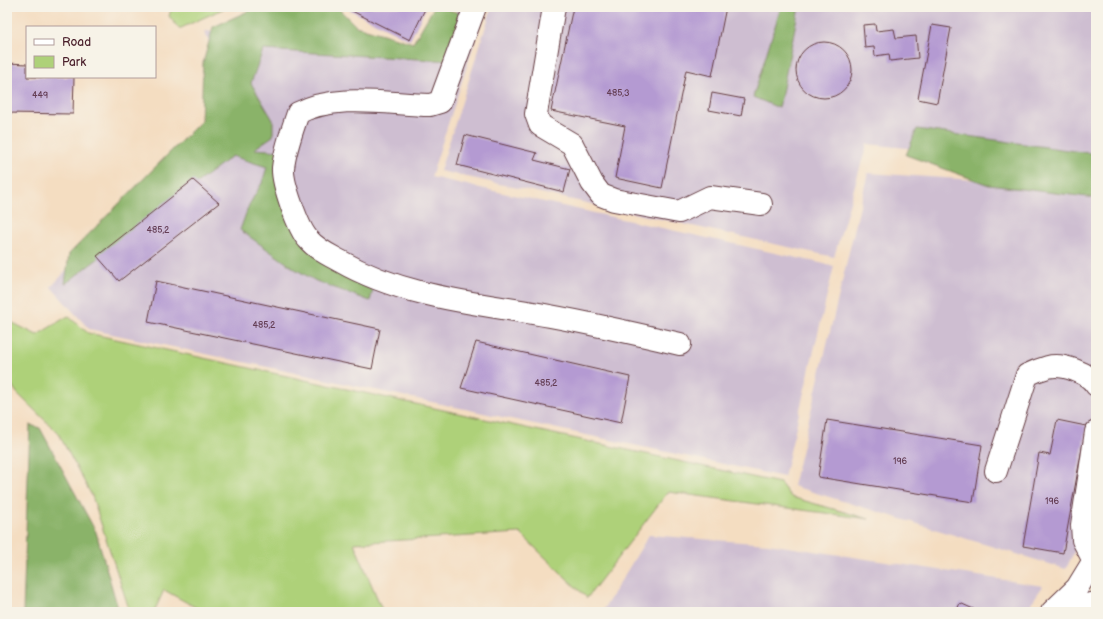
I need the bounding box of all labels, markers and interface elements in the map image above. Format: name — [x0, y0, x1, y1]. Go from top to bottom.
legend — [26, 26, 156, 78]
text: Road — [62, 35, 91, 50]
text: Park — [62, 55, 86, 70]
house number: 485,3 — [606, 88, 630, 99]
house number: 449 — [32, 90, 48, 101]
house number: 485,2 — [147, 225, 170, 236]
house number: 485,2 — [253, 320, 276, 331]
house number: 485,2 — [535, 378, 558, 389]
house number: 196 — [893, 456, 908, 467]
house number: 196 — [1045, 496, 1060, 507]

